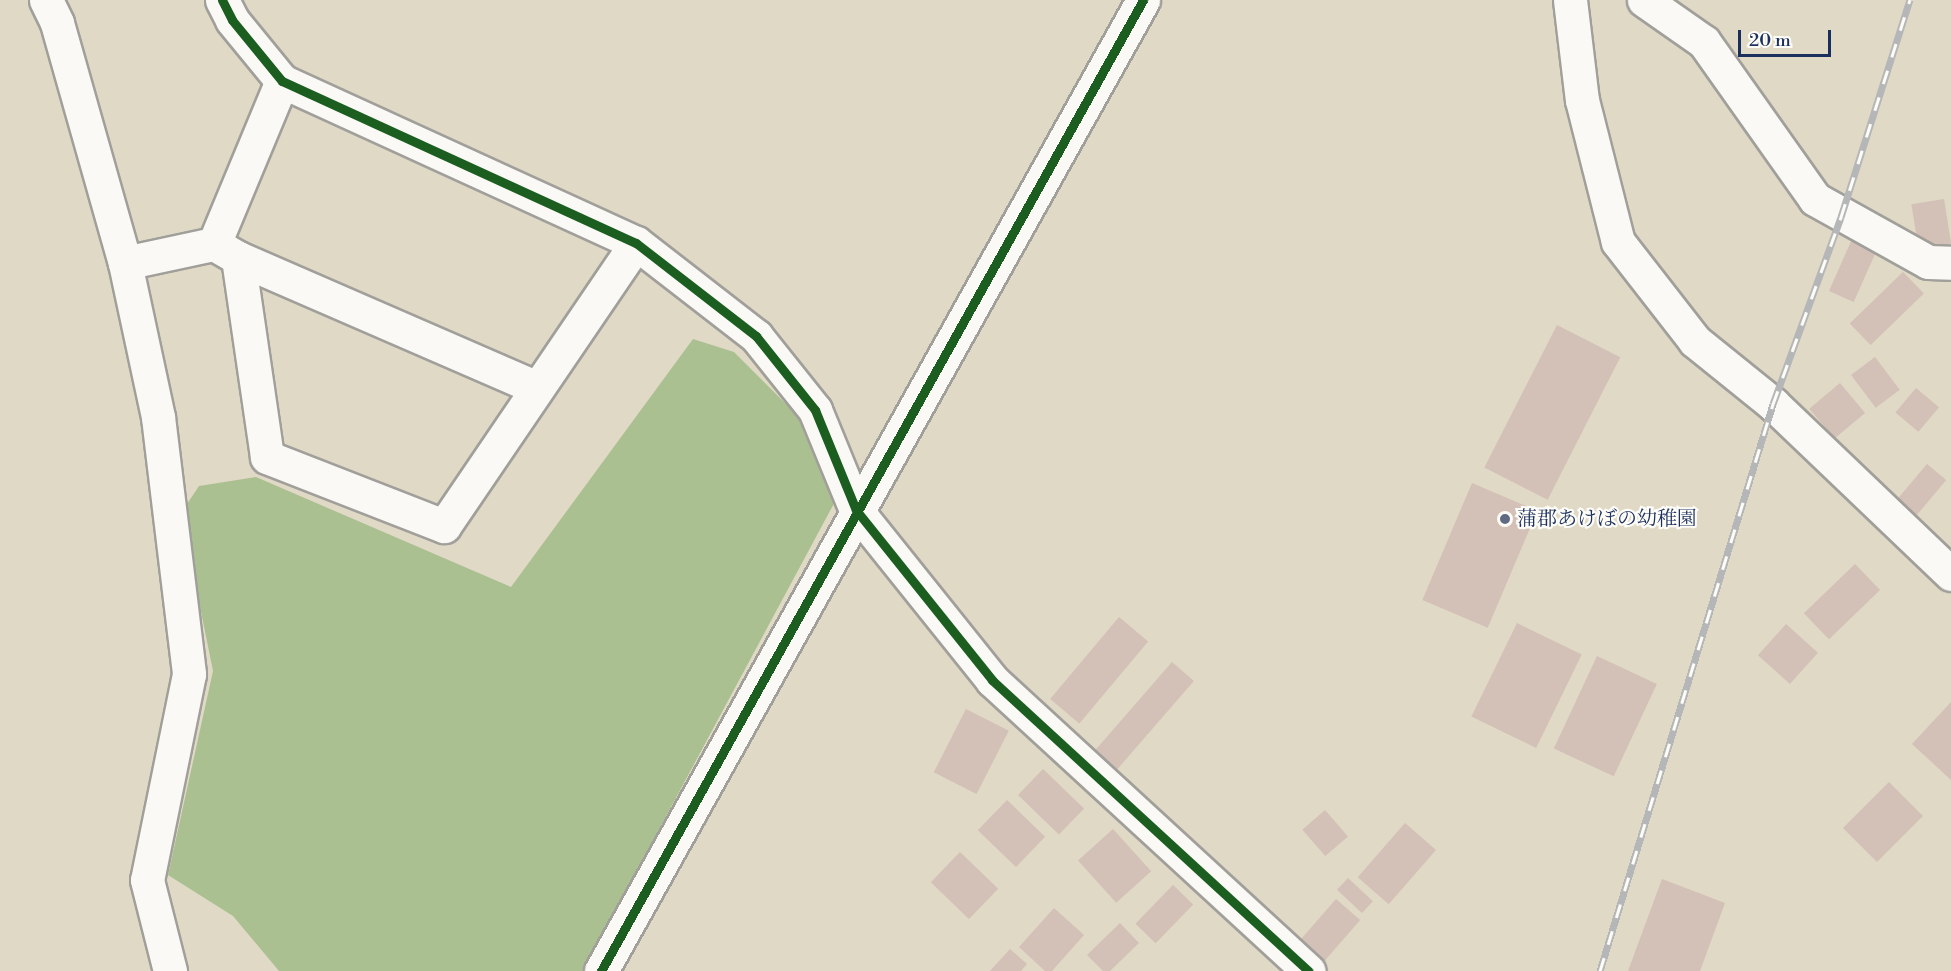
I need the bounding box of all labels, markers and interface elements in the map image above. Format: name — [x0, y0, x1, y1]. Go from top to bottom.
scale bar — [1741, 18, 1834, 56]
text: 20 m — [1749, 29, 1791, 52]
place label: 蒲郡あけぼの幼稚園 — [1517, 507, 1697, 531]
marker: 蒲郡あけぼの幼稚園 — [1498, 512, 1512, 526]

